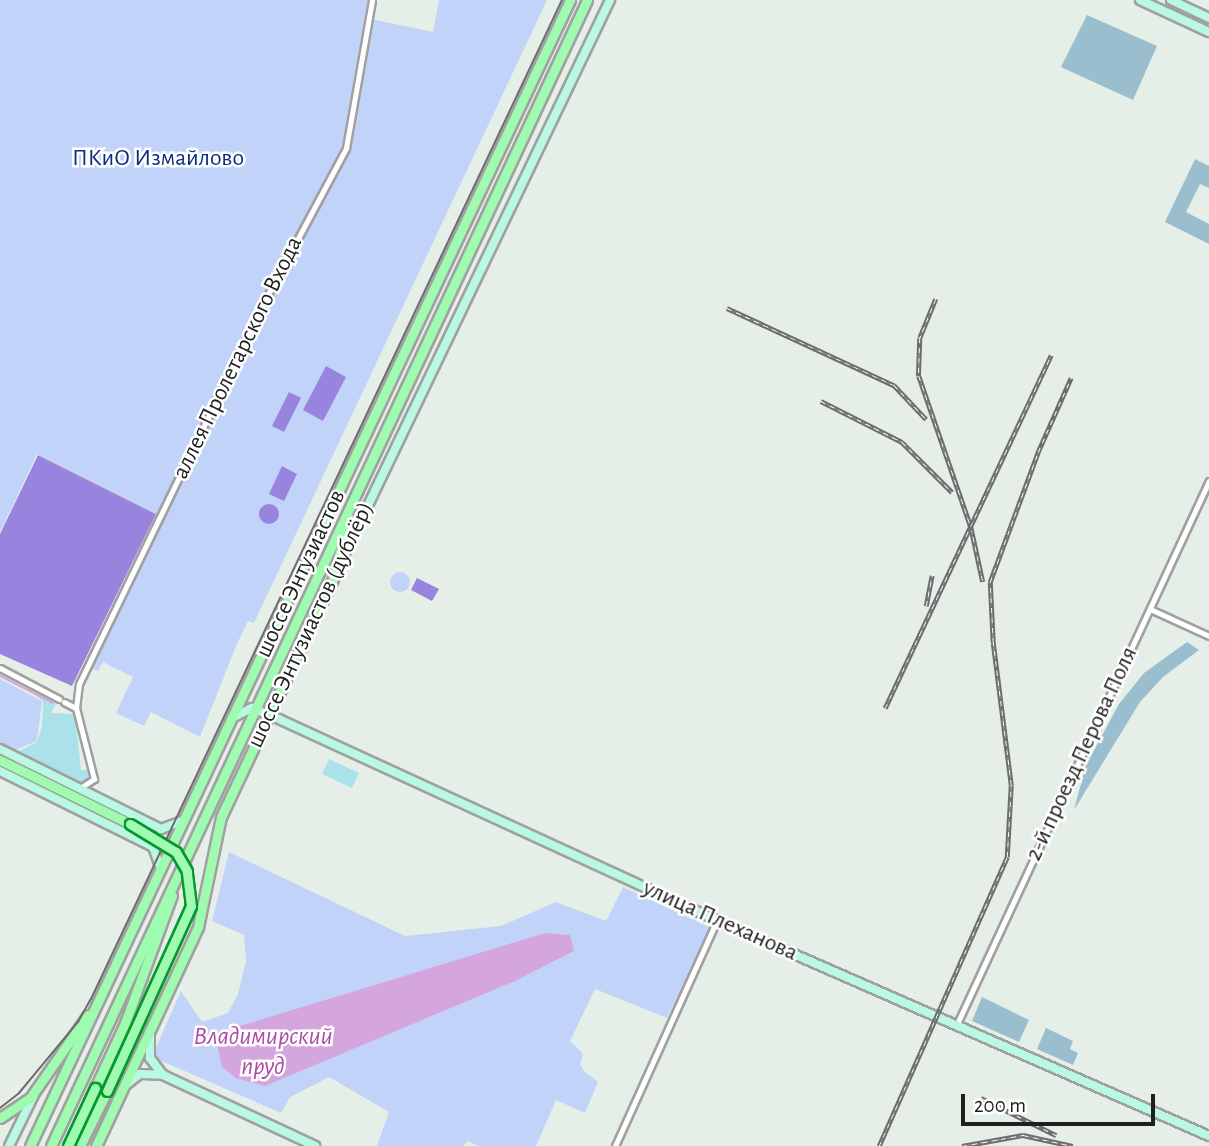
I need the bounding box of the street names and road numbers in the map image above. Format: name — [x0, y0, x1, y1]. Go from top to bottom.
street label: аллея Пролетарского Входа — [167, 232, 309, 484]
street label: шоссе Энтузиастов — [250, 485, 352, 663]
street label: шоссе Энтузиастов (дублёр) — [241, 497, 381, 753]
street label: 2-й проезд Перова Поля — [1020, 642, 1144, 866]
street label: улица Плеханова — [638, 874, 802, 968]

